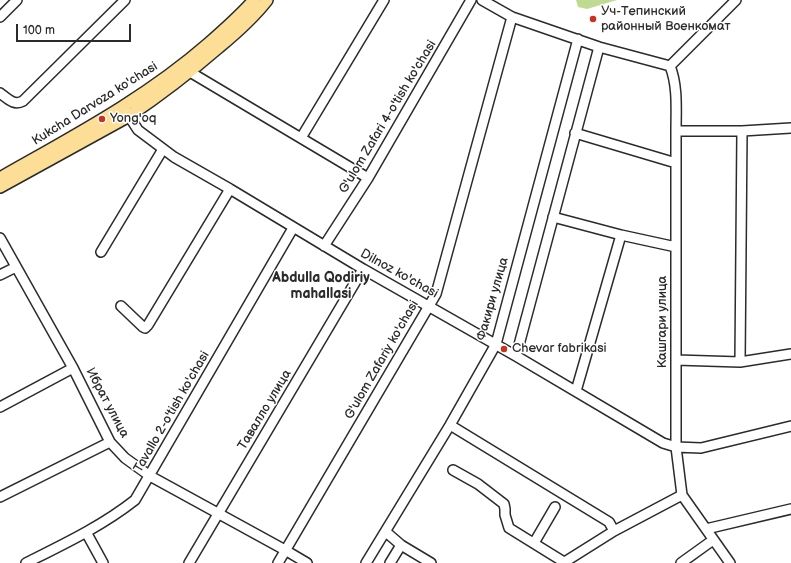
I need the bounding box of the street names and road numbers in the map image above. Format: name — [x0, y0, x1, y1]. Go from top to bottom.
street label: G'ulom Zafari 4-o'tish ko'chasi — [336, 38, 440, 196]
street label: Kukcha Darvoza ko'chasi — [29, 59, 161, 149]
street label: Dilnoz ko'chasi — [357, 246, 441, 302]
street label: Факири улица — [474, 256, 512, 342]
street label: Кашгари улица — [655, 276, 671, 368]
street label: G'ulom Zafariy ko'chasi — [342, 298, 422, 422]
street label: Tavallo 2-o'tish ko'chasi — [131, 349, 213, 475]
street label: Ибрат улица — [82, 365, 132, 441]
street label: Тавалло улица — [235, 367, 295, 453]

